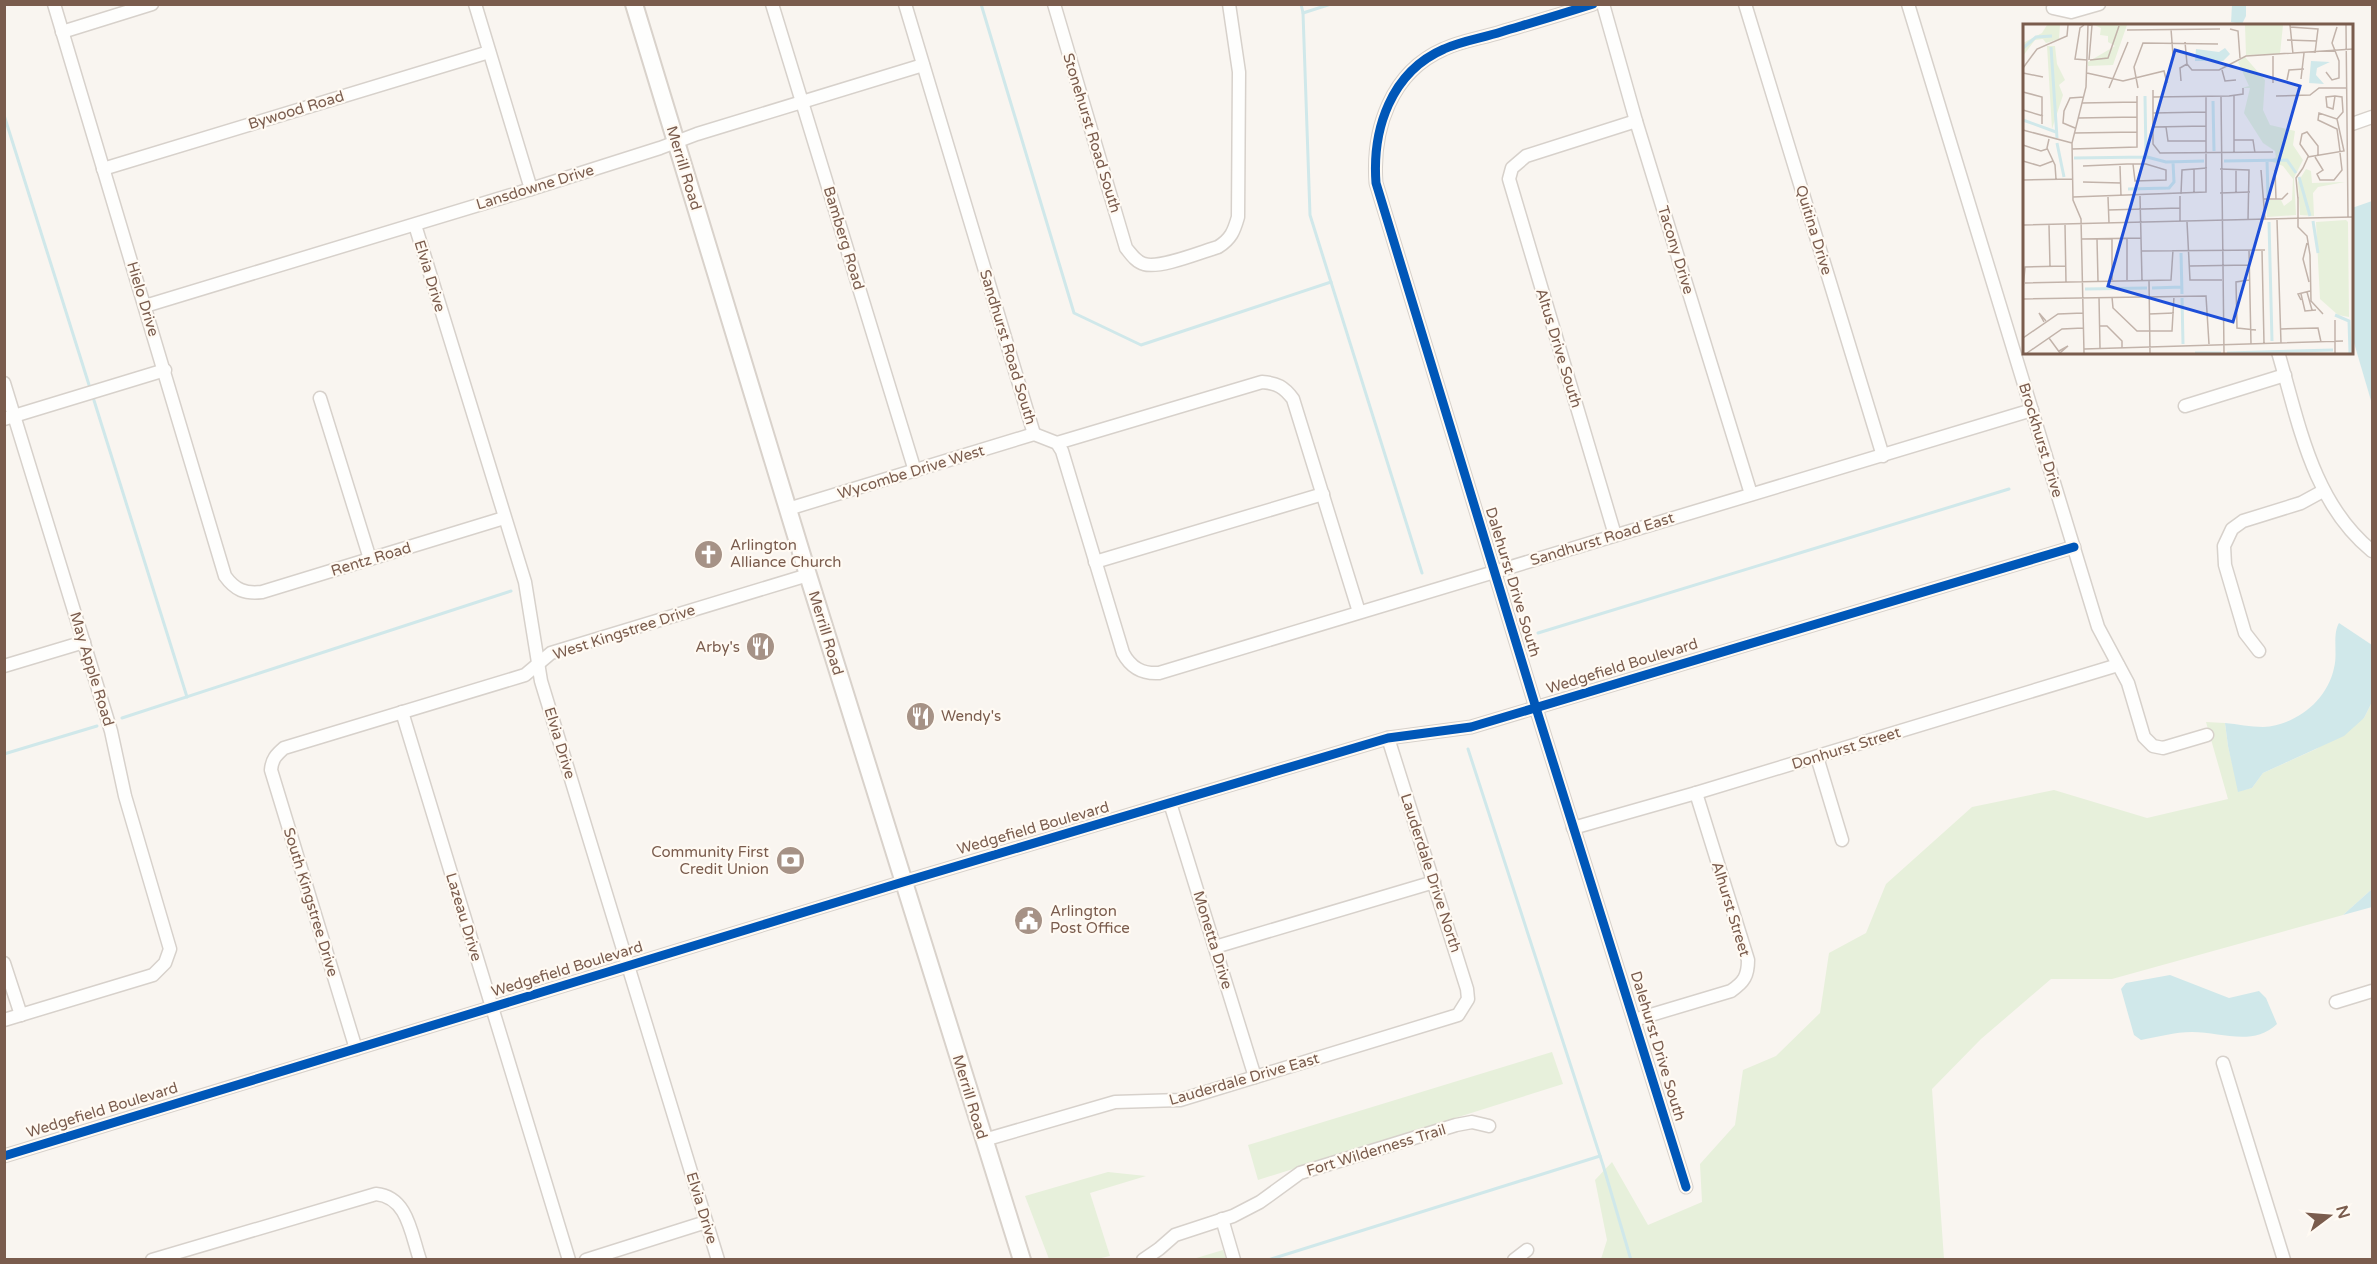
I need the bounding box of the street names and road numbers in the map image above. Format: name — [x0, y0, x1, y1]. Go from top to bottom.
street label: Stonehurst Road South — [1059, 51, 1125, 215]
street label: Bywood Road — [246, 87, 346, 133]
street label: Merrill Road — [663, 124, 705, 212]
street label: Lansdowne Drive — [474, 161, 596, 213]
street label: Quitina Drive — [1792, 183, 1836, 277]
street label: Bamberg Road — [820, 184, 868, 292]
street label: Tacony Drive — [1654, 204, 1698, 296]
street label: Elvia Drive — [411, 238, 449, 314]
street label: Hielo Drive — [123, 259, 163, 339]
street label: Sandhurst Road South — [976, 267, 1040, 427]
street label: Altus Drive South — [1532, 286, 1586, 410]
street label: Brockhurst Drive — [2015, 381, 2067, 499]
street label: Wycombe Drive West — [836, 441, 987, 503]
street label: Dalehurst Drive South — [1482, 505, 1544, 659]
street label: Sandhurst Road East — [1528, 508, 1676, 569]
street label: Rentz Road — [329, 538, 413, 580]
street label: Merrill Road — [805, 589, 847, 677]
street label: West Kingstree Drive — [551, 601, 697, 663]
street label: May Apple Road — [66, 610, 118, 728]
street label: Wedgefield Boulevard — [1544, 634, 1700, 698]
street label: Elvia Drive — [541, 705, 579, 781]
street label: Donhurst Street — [1789, 723, 1903, 773]
street label: Lauderdale Drive North — [1397, 791, 1465, 955]
street label: Wedgefield Boulevard — [955, 798, 1111, 858]
street label: South Kingstree Drive — [280, 825, 342, 979]
street label: Alhurst Street — [1708, 859, 1754, 959]
street label: Lazeau Drive — [442, 871, 486, 963]
street label: Monetta Drive — [1190, 889, 1236, 991]
street label: Wedgefield Boulevard — [489, 937, 645, 1001]
street label: Dalehurst Drive South — [1627, 969, 1689, 1123]
street label: Lauderdale Drive East — [1167, 1049, 1321, 1109]
street label: Merrill Road — [949, 1053, 991, 1141]
street label: Wedgefield Boulevard — [24, 1078, 180, 1142]
street label: Fort Wilderness Trail — [1304, 1120, 1448, 1180]
street label: Elvia Drive — [683, 1170, 721, 1246]

